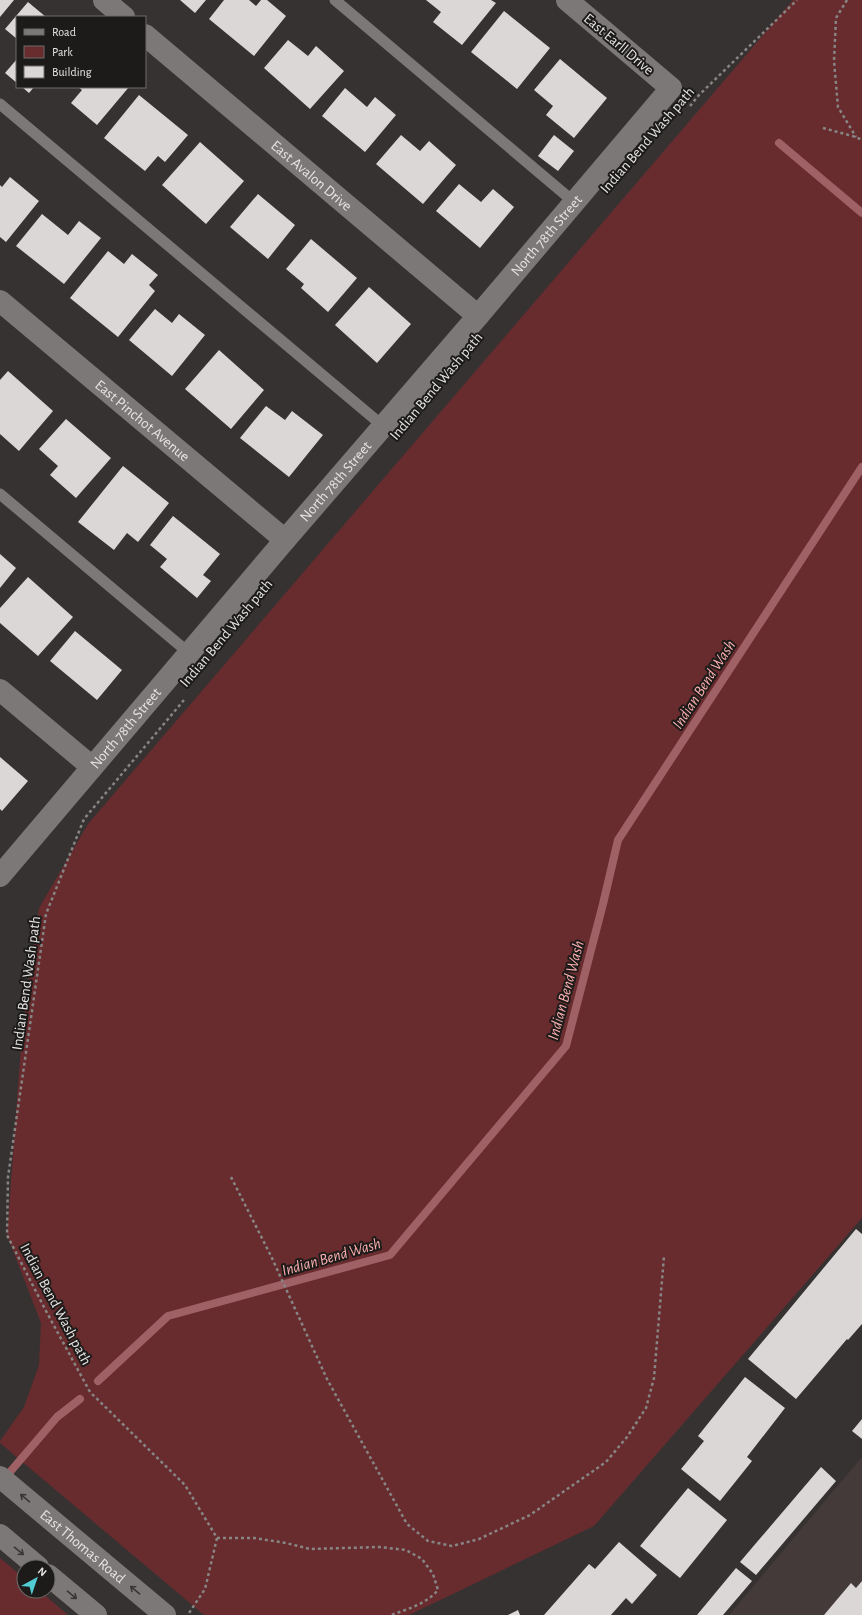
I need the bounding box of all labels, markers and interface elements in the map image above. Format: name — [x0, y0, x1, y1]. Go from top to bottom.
street label: East Earll Drive — [581, 11, 657, 78]
legend — [16, 16, 146, 88]
text: Road — [52, 26, 76, 38]
text: Park — [52, 46, 73, 58]
text: Building — [52, 66, 92, 78]
street label: Indian Bend Wash path — [597, 84, 697, 196]
street label: East Avalon Drive — [268, 138, 355, 214]
street label: North 78th Street — [508, 192, 585, 279]
street label: Indian Bend Wash path — [387, 330, 486, 443]
street label: East Pinchot Avenue — [92, 377, 192, 465]
street label: North 78th Street — [297, 438, 375, 525]
street label: Indian Bend Wash path — [177, 577, 276, 690]
water label: Indian Bend Wash — [669, 637, 738, 732]
street label: North 78th Street — [87, 685, 164, 772]
street label: Indian Bend Wash path — [10, 915, 43, 1051]
water label: Indian Bend Wash — [545, 939, 587, 1042]
water label: Indian Bend Wash — [280, 1235, 383, 1279]
street label: Indian Bend Wash path — [17, 1241, 94, 1367]
one-way arrow — [19, 1493, 30, 1502]
street label: East Thomas Road — [37, 1507, 128, 1587]
one-way arrow — [14, 1546, 25, 1555]
north arrow — [16, 1559, 56, 1599]
text: N — [36, 1565, 49, 1578]
one-way arrow — [130, 1586, 140, 1595]
one-way arrow — [66, 1591, 77, 1600]

